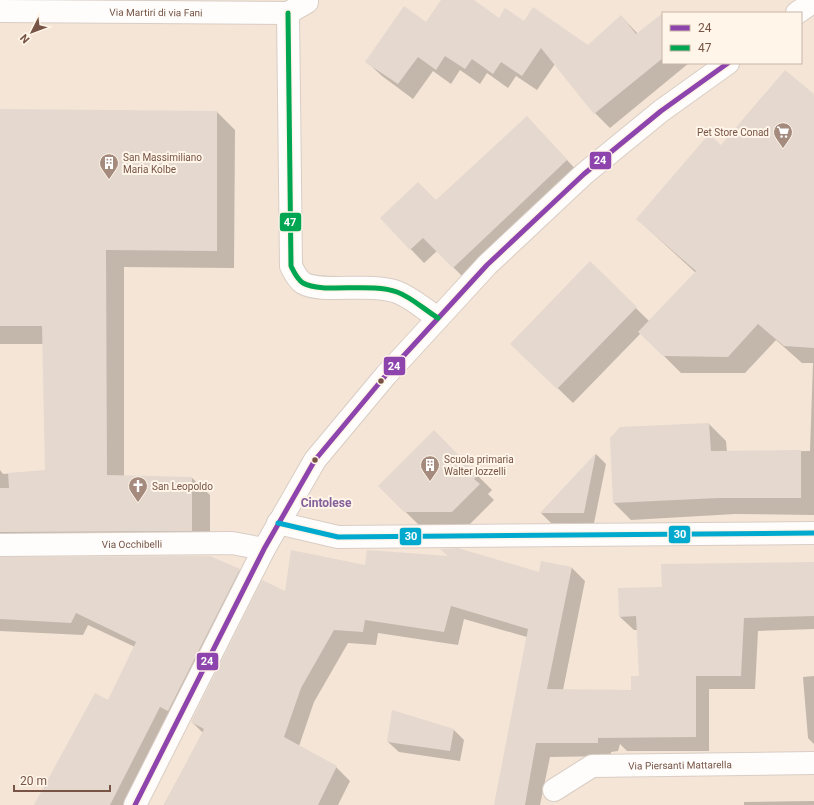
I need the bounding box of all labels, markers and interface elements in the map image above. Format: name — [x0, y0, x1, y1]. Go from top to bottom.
street label: Via Martiri di via Fani — [109, 7, 203, 18]
north arrow — [12, 12, 52, 52]
legend — [662, 12, 802, 64]
text: 24 — [698, 21, 712, 35]
text: N — [17, 31, 32, 46]
text: 47 — [698, 41, 712, 55]
supermarket icon: Pet Store Conad — [772, 121, 794, 149]
place label: Pet Store Conad — [697, 127, 769, 138]
line badge: 24 — [589, 151, 612, 170]
building icon: San Massimiliano Maria Kolbe — [98, 152, 120, 180]
place label: San Massimiliano Maria Kolbe — [123, 152, 202, 175]
text: 24 — [594, 154, 607, 167]
line badge: 47 — [279, 212, 302, 232]
text: 47 — [284, 216, 296, 229]
line badge: 24 — [383, 356, 406, 376]
text: 24 — [388, 360, 401, 373]
unlabelled marker — [376, 376, 386, 386]
building icon: Scuola primaria Walter Iozzelli — [419, 454, 441, 482]
place label: Scuola primaria Walter Iozzelli — [444, 454, 514, 477]
unlabelled marker — [310, 455, 320, 465]
church icon: San Leopoldo — [127, 475, 149, 503]
place label: San Leopoldo — [152, 481, 213, 492]
district label: Cintolese — [301, 496, 352, 510]
line badge: 30 — [668, 525, 691, 544]
line badge: 30 — [399, 527, 422, 546]
text: 30 — [674, 528, 686, 541]
text: 30 — [405, 530, 417, 543]
street label: Via Occhibelli — [102, 539, 162, 550]
line badge: 24 — [196, 652, 219, 671]
text: 24 — [201, 655, 214, 668]
street label: Via Piersanti Mattarella — [628, 759, 732, 772]
scale bar — [14, 767, 110, 793]
text: 20 m — [20, 774, 47, 788]

